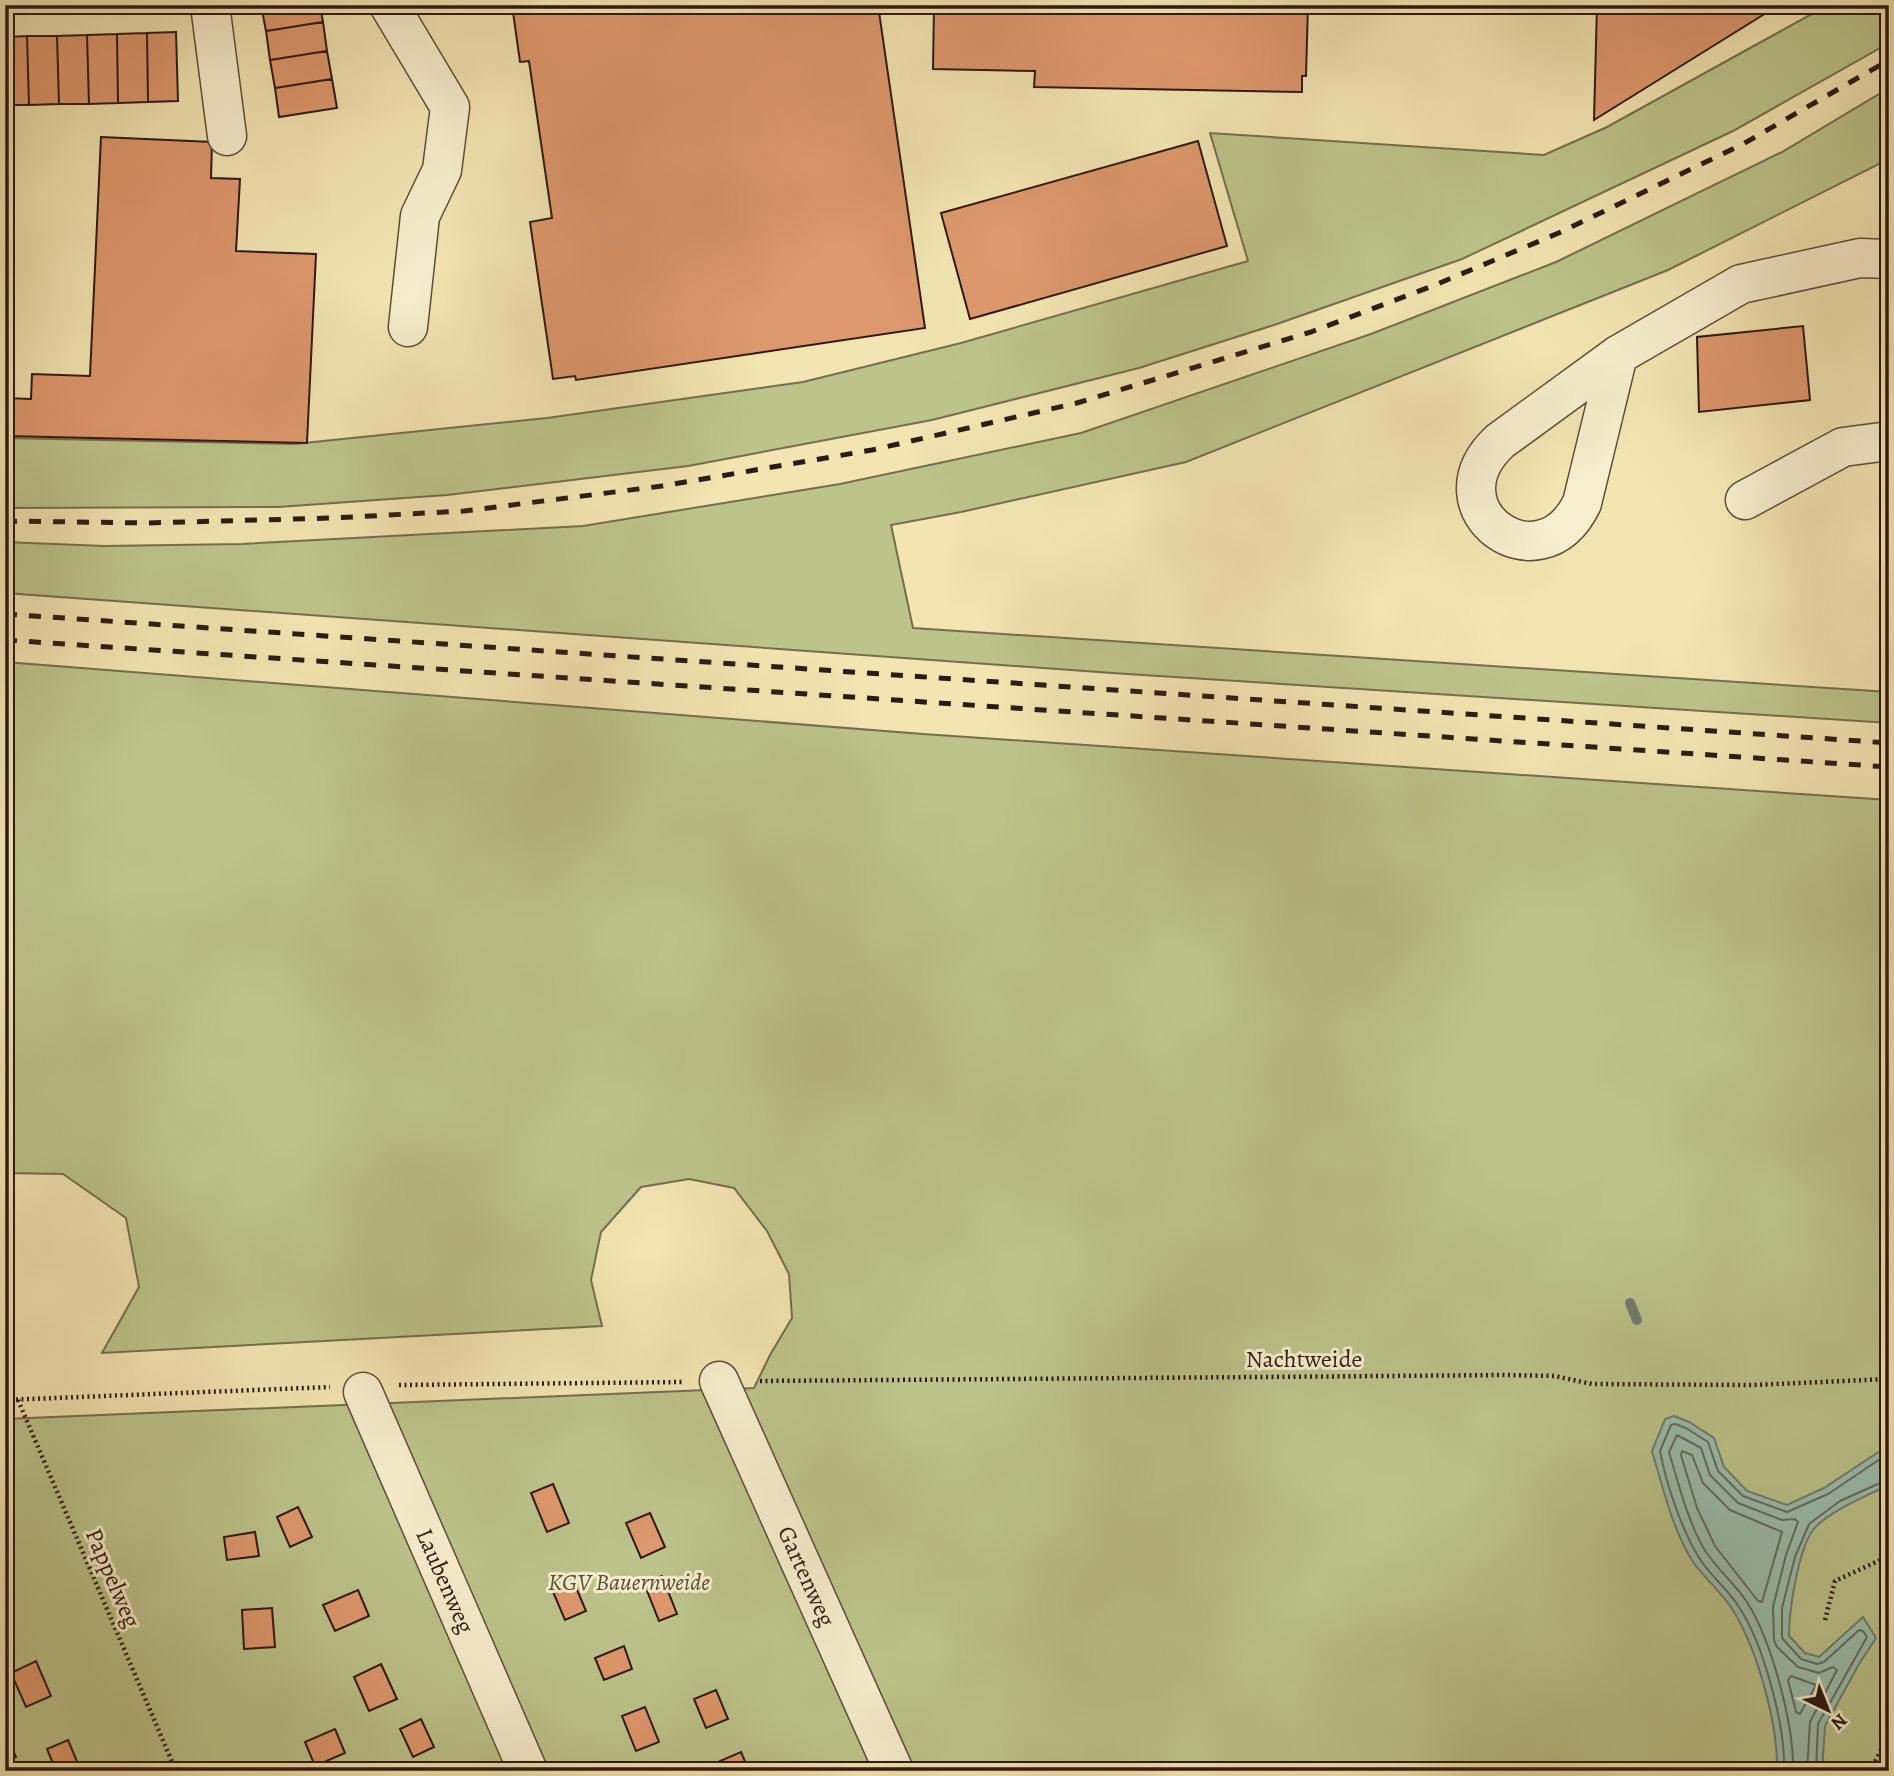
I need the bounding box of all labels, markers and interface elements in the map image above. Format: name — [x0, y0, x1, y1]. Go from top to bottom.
street label: Nachtweide — [1246, 1343, 1362, 1375]
street label: Gartenweg — [770, 1521, 843, 1631]
street label: Pappelweg — [78, 1523, 148, 1633]
street label: Laubenweg — [408, 1524, 482, 1638]
park label: KGV Bauernweide — [548, 1566, 710, 1598]
north arrow — [1792, 1674, 1862, 1744]
text: N — [1825, 1707, 1853, 1736]

